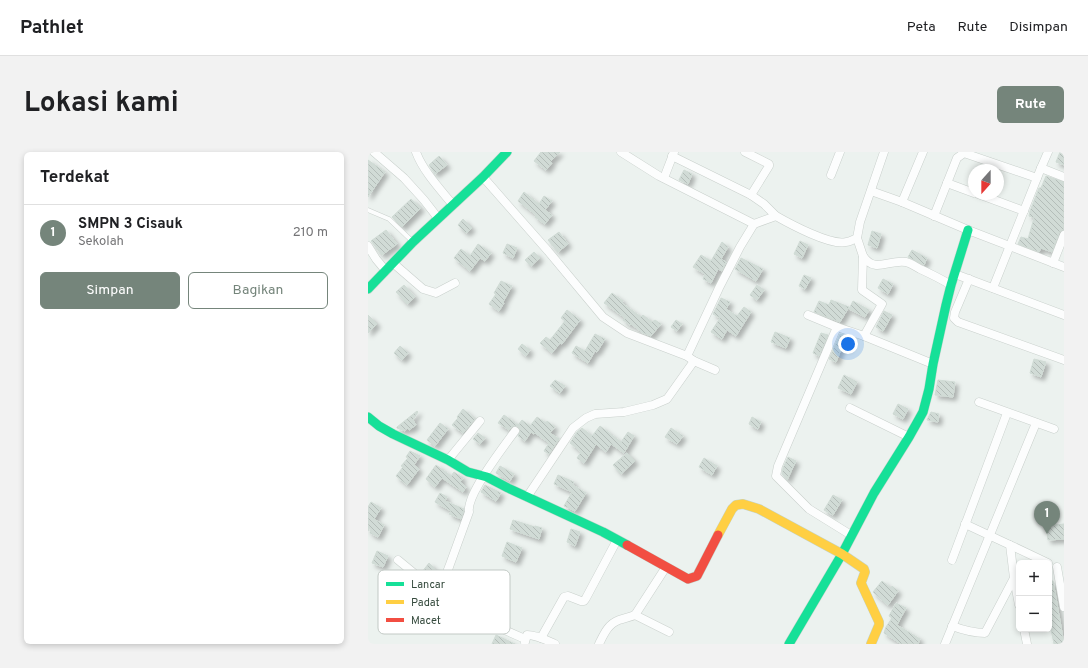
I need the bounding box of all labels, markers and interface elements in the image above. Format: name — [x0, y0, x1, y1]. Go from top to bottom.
text: Pathlet — [20, 16, 84, 40]
text: Peta — [907, 19, 936, 36]
text: Rute — [958, 19, 987, 36]
text: Disimpan — [1009, 19, 1068, 36]
text: Lokasi kami — [24, 86, 179, 122]
button: Rute — [997, 86, 1064, 123]
north arrow — [968, 164, 1004, 200]
text: Terdekat — [40, 167, 109, 189]
text: SMPN 3 Cisauk — [78, 215, 183, 234]
text: 1 — [50, 225, 56, 241]
text: 210 m — [293, 225, 328, 241]
text: Sekolah — [78, 234, 124, 250]
button: Simpan — [40, 272, 180, 309]
button: Bagikan — [188, 272, 328, 309]
your location — [838, 334, 858, 354]
pin: 1 — [1034, 501, 1060, 534]
map controls — [1016, 560, 1052, 632]
button: + — [1016, 560, 1052, 596]
legend — [378, 570, 510, 634]
text: Lancar — [411, 578, 446, 592]
text: Padat — [411, 596, 440, 610]
button: − — [1016, 596, 1052, 632]
text: Macet — [411, 614, 441, 628]

